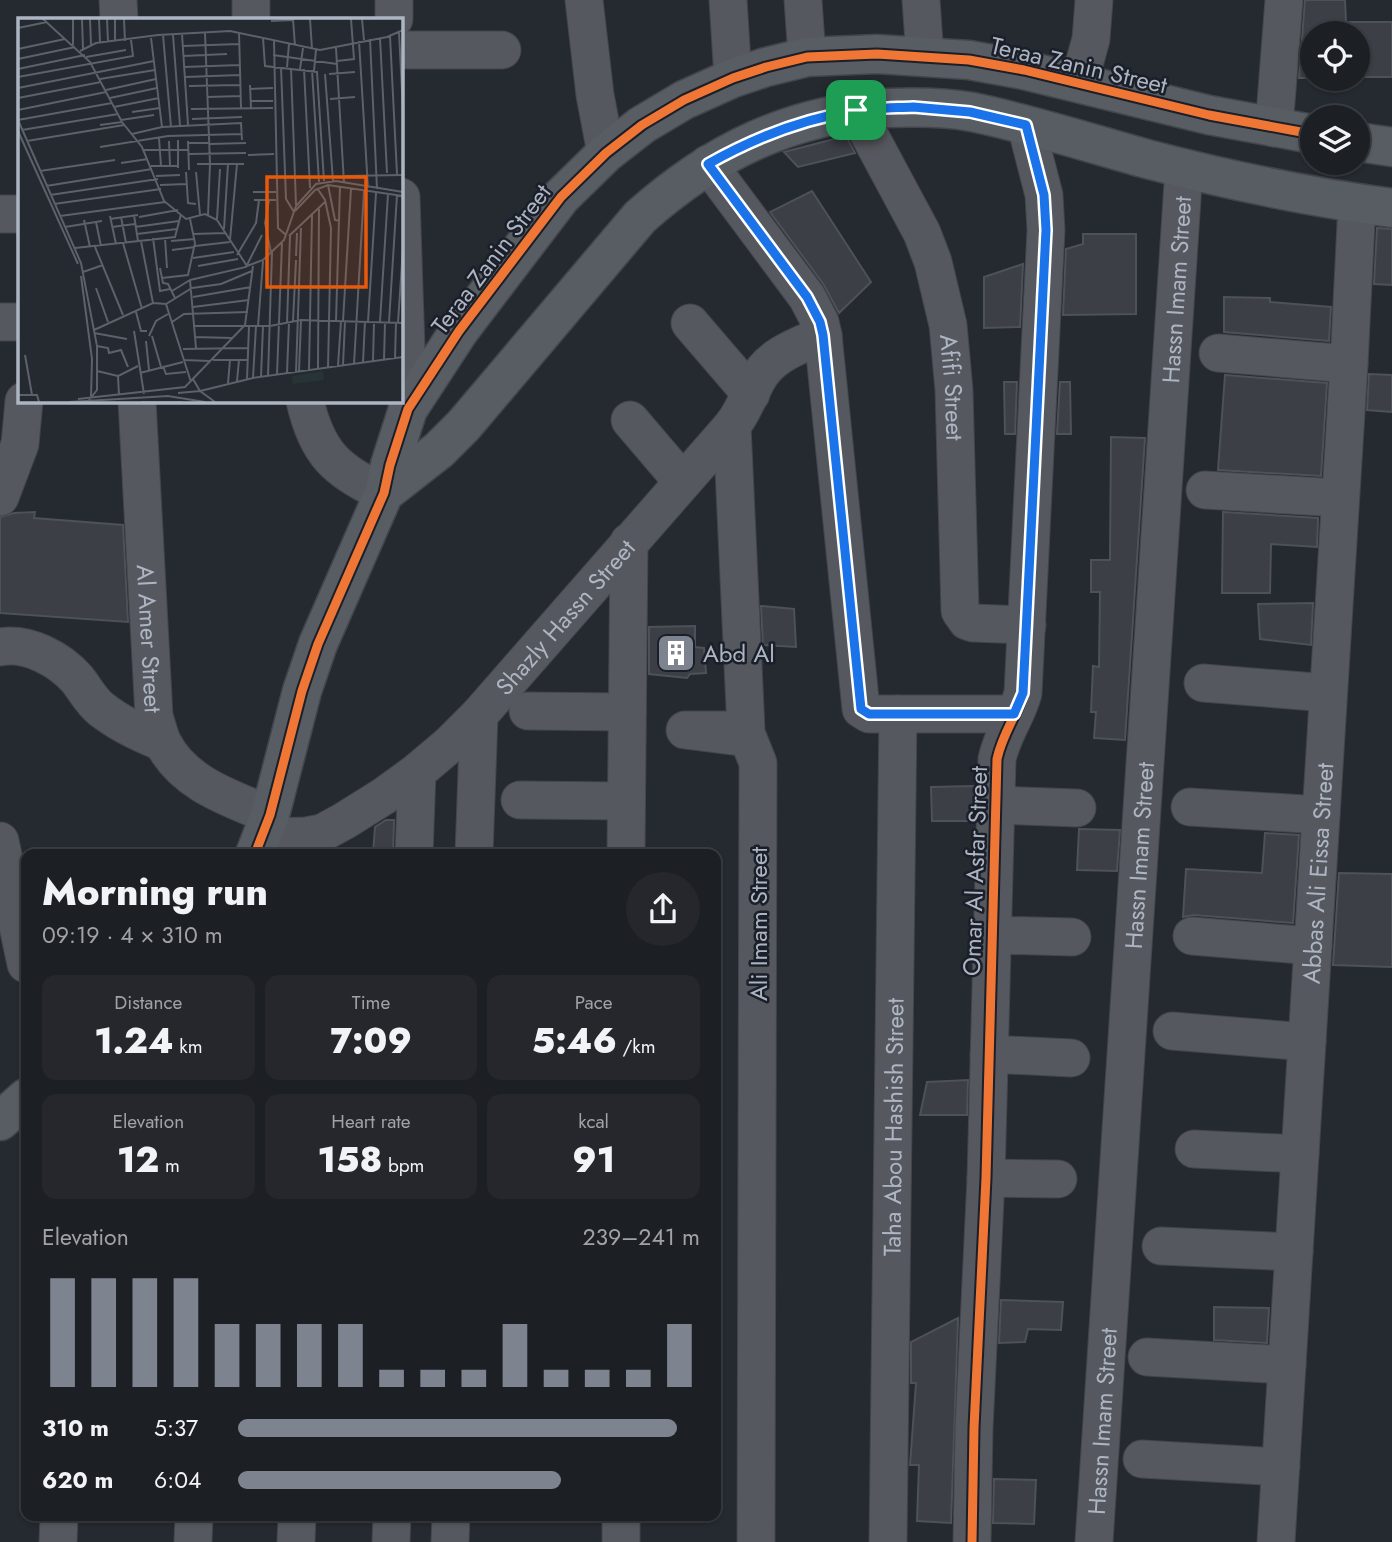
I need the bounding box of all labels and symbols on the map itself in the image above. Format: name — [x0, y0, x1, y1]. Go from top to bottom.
inset map — [18, 18, 402, 402]
street label: Teraa Zanin Street — [987, 28, 1171, 102]
pin — [826, 80, 886, 140]
street label: Teraa Zanin Street — [423, 176, 559, 341]
street label: Hassn Imam Street — [1152, 195, 1200, 384]
street label: Afifi Street — [931, 333, 973, 441]
street label: Shazly Hassn Street — [487, 531, 643, 702]
street label: Al Amer Street — [128, 564, 171, 714]
building icon: Abd Al — [655, 632, 697, 674]
place label: Abd Al — [703, 636, 775, 671]
street label: Hassn Imam Street — [1115, 761, 1163, 950]
street label: Abbas Ali Eissa Street — [1293, 761, 1342, 985]
street label: Omar Al Asfar Street — [954, 765, 996, 976]
street label: Ali Imam Street — [741, 847, 776, 1001]
street label: Taha Abou Hashish Street — [874, 997, 912, 1256]
street label: Hassn Imam Street — [1078, 1326, 1126, 1516]

